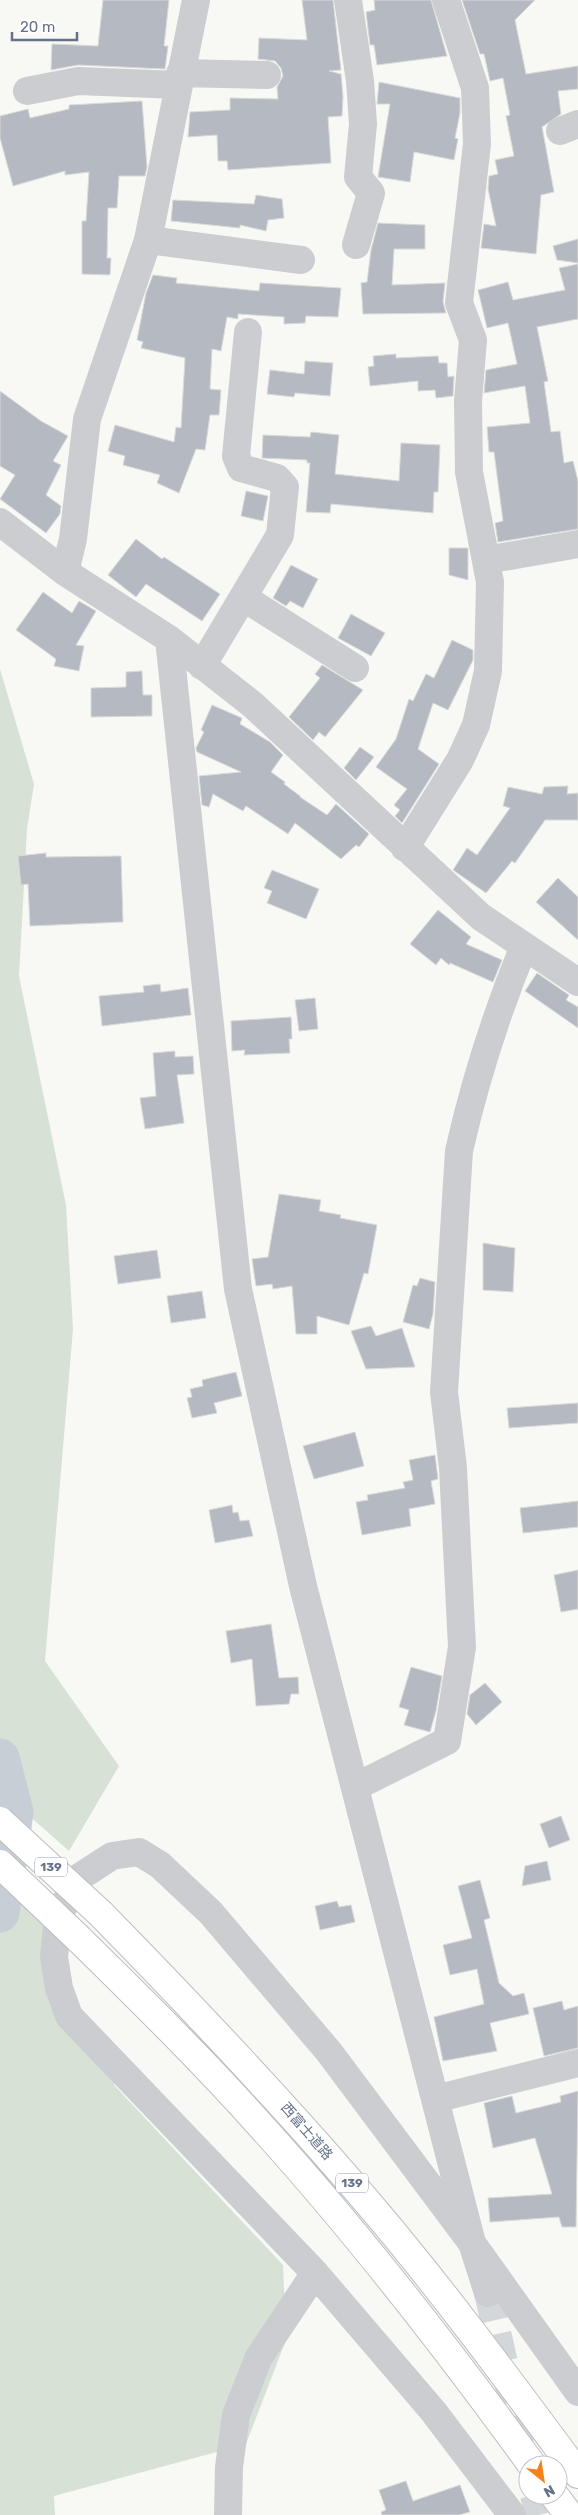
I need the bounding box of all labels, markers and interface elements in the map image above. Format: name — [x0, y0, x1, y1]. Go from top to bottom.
scale bar — [12, 10, 78, 42]
text: 20 m — [20, 18, 55, 36]
road number: 139 — [35, 1858, 67, 1876]
street label: 西富士道路 — [277, 2099, 336, 2163]
road number: 139 — [336, 2174, 368, 2192]
north arrow — [518, 2455, 568, 2505]
text: N — [541, 2481, 558, 2501]

